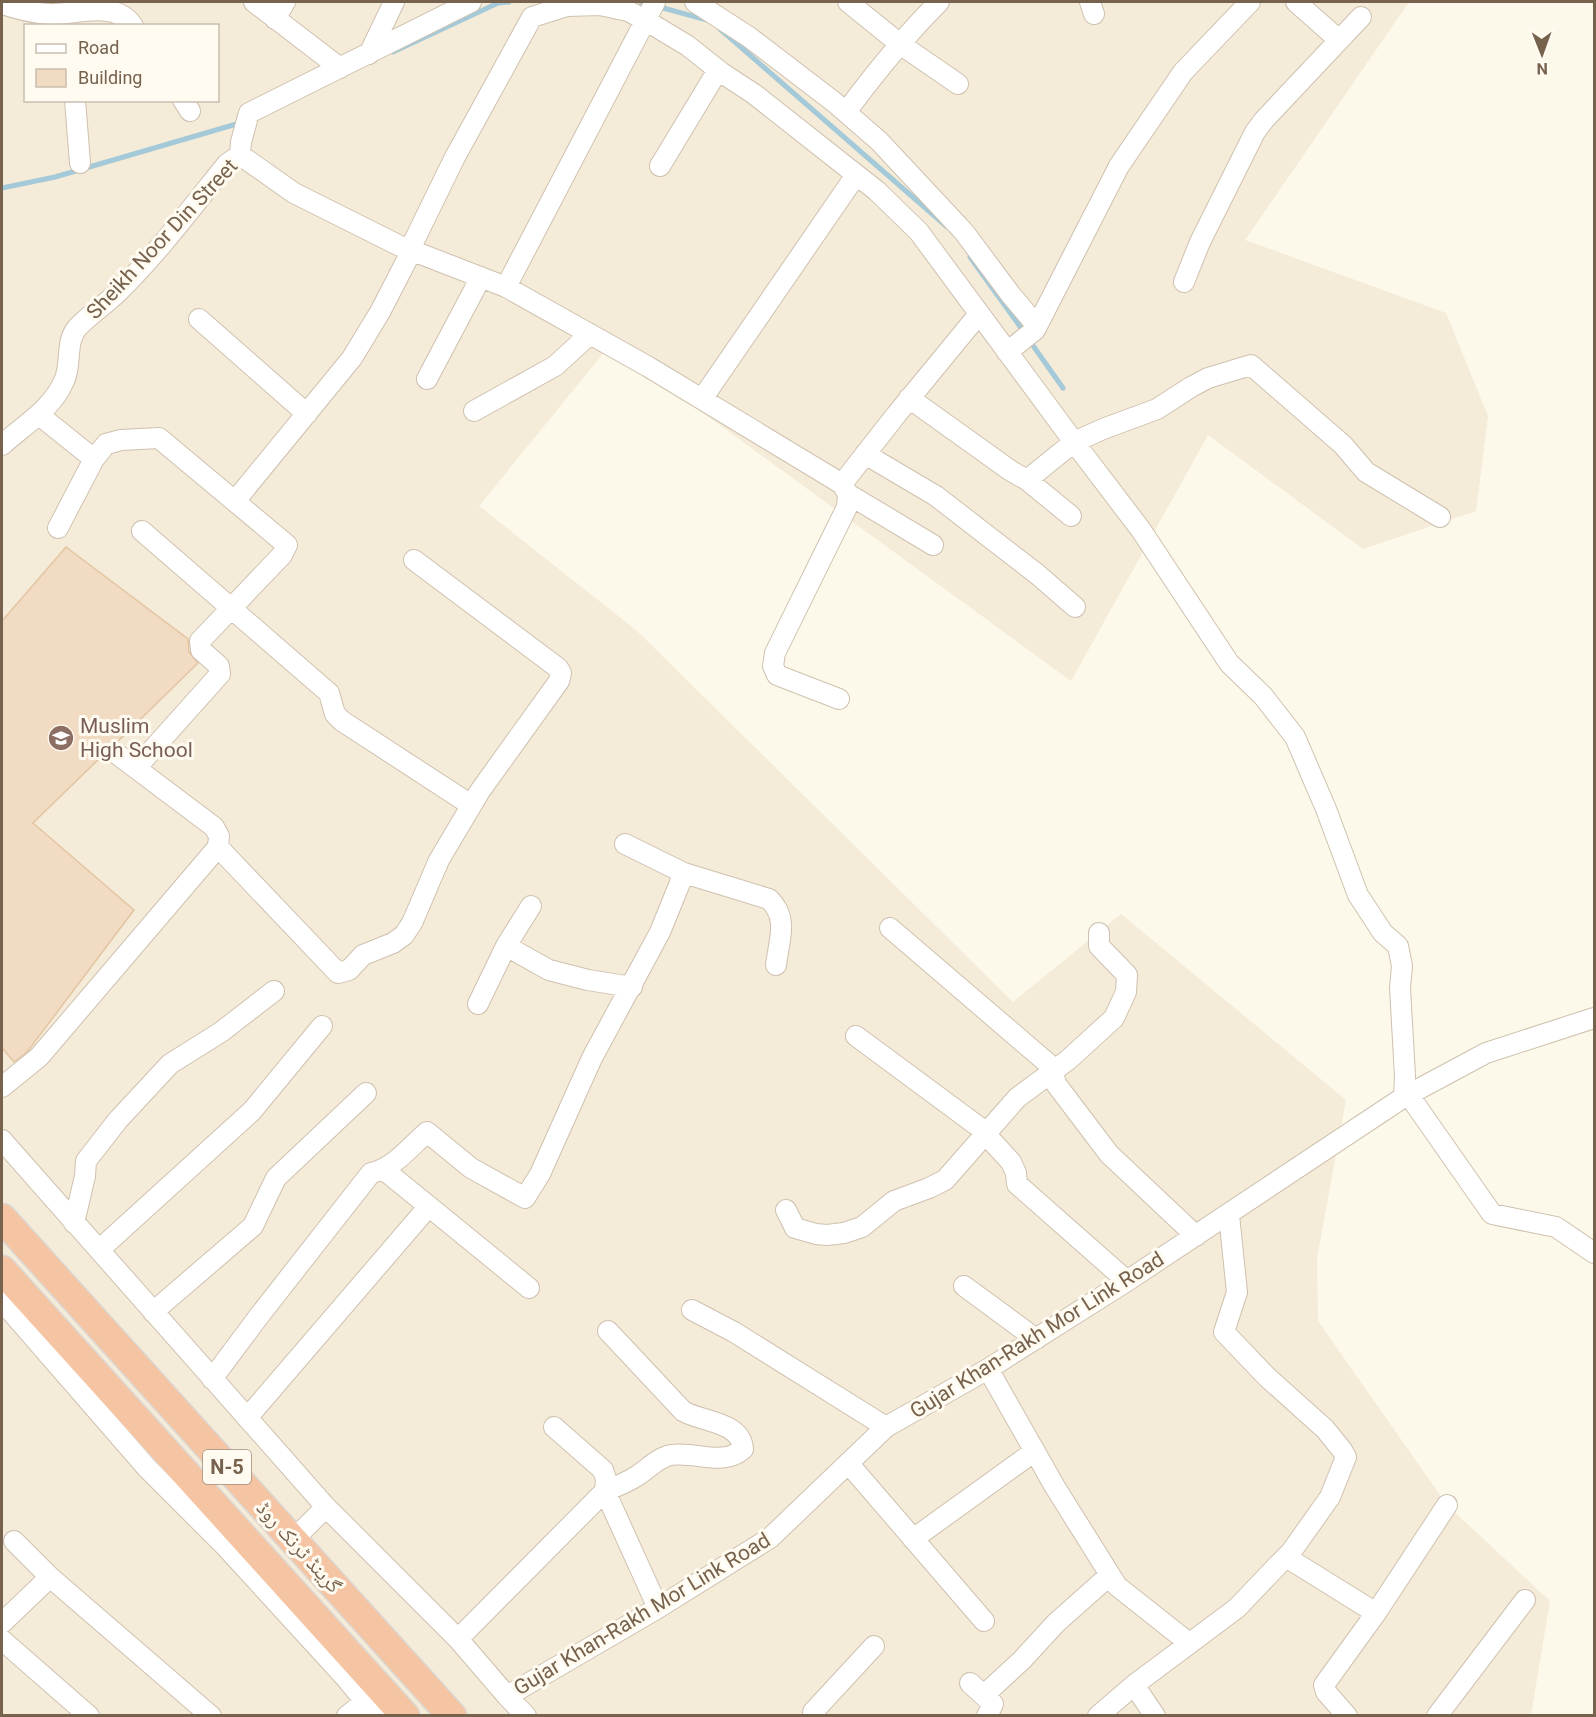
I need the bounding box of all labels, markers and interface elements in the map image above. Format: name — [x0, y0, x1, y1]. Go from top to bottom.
legend — [24, 24, 219, 102]
north arrow — [1512, 24, 1572, 84]
text: Road — [78, 37, 119, 58]
text: N — [1536, 59, 1548, 78]
text: Building — [78, 67, 142, 88]
street label: Sheikh Noor Din Street — [82, 154, 242, 324]
place label: Muslim High School — [80, 714, 193, 762]
school or university icon: Muslim High School — [46, 723, 76, 753]
street label: Gujar Khan-Rakh Mor Link Road — [906, 1247, 1168, 1423]
road number: N-5 — [203, 1450, 251, 1484]
street label: گرینڈ ٹرنک روڈ — [252, 1496, 347, 1598]
street label: Gujar Khan-Rakh Mor Link Road — [510, 1528, 774, 1700]

